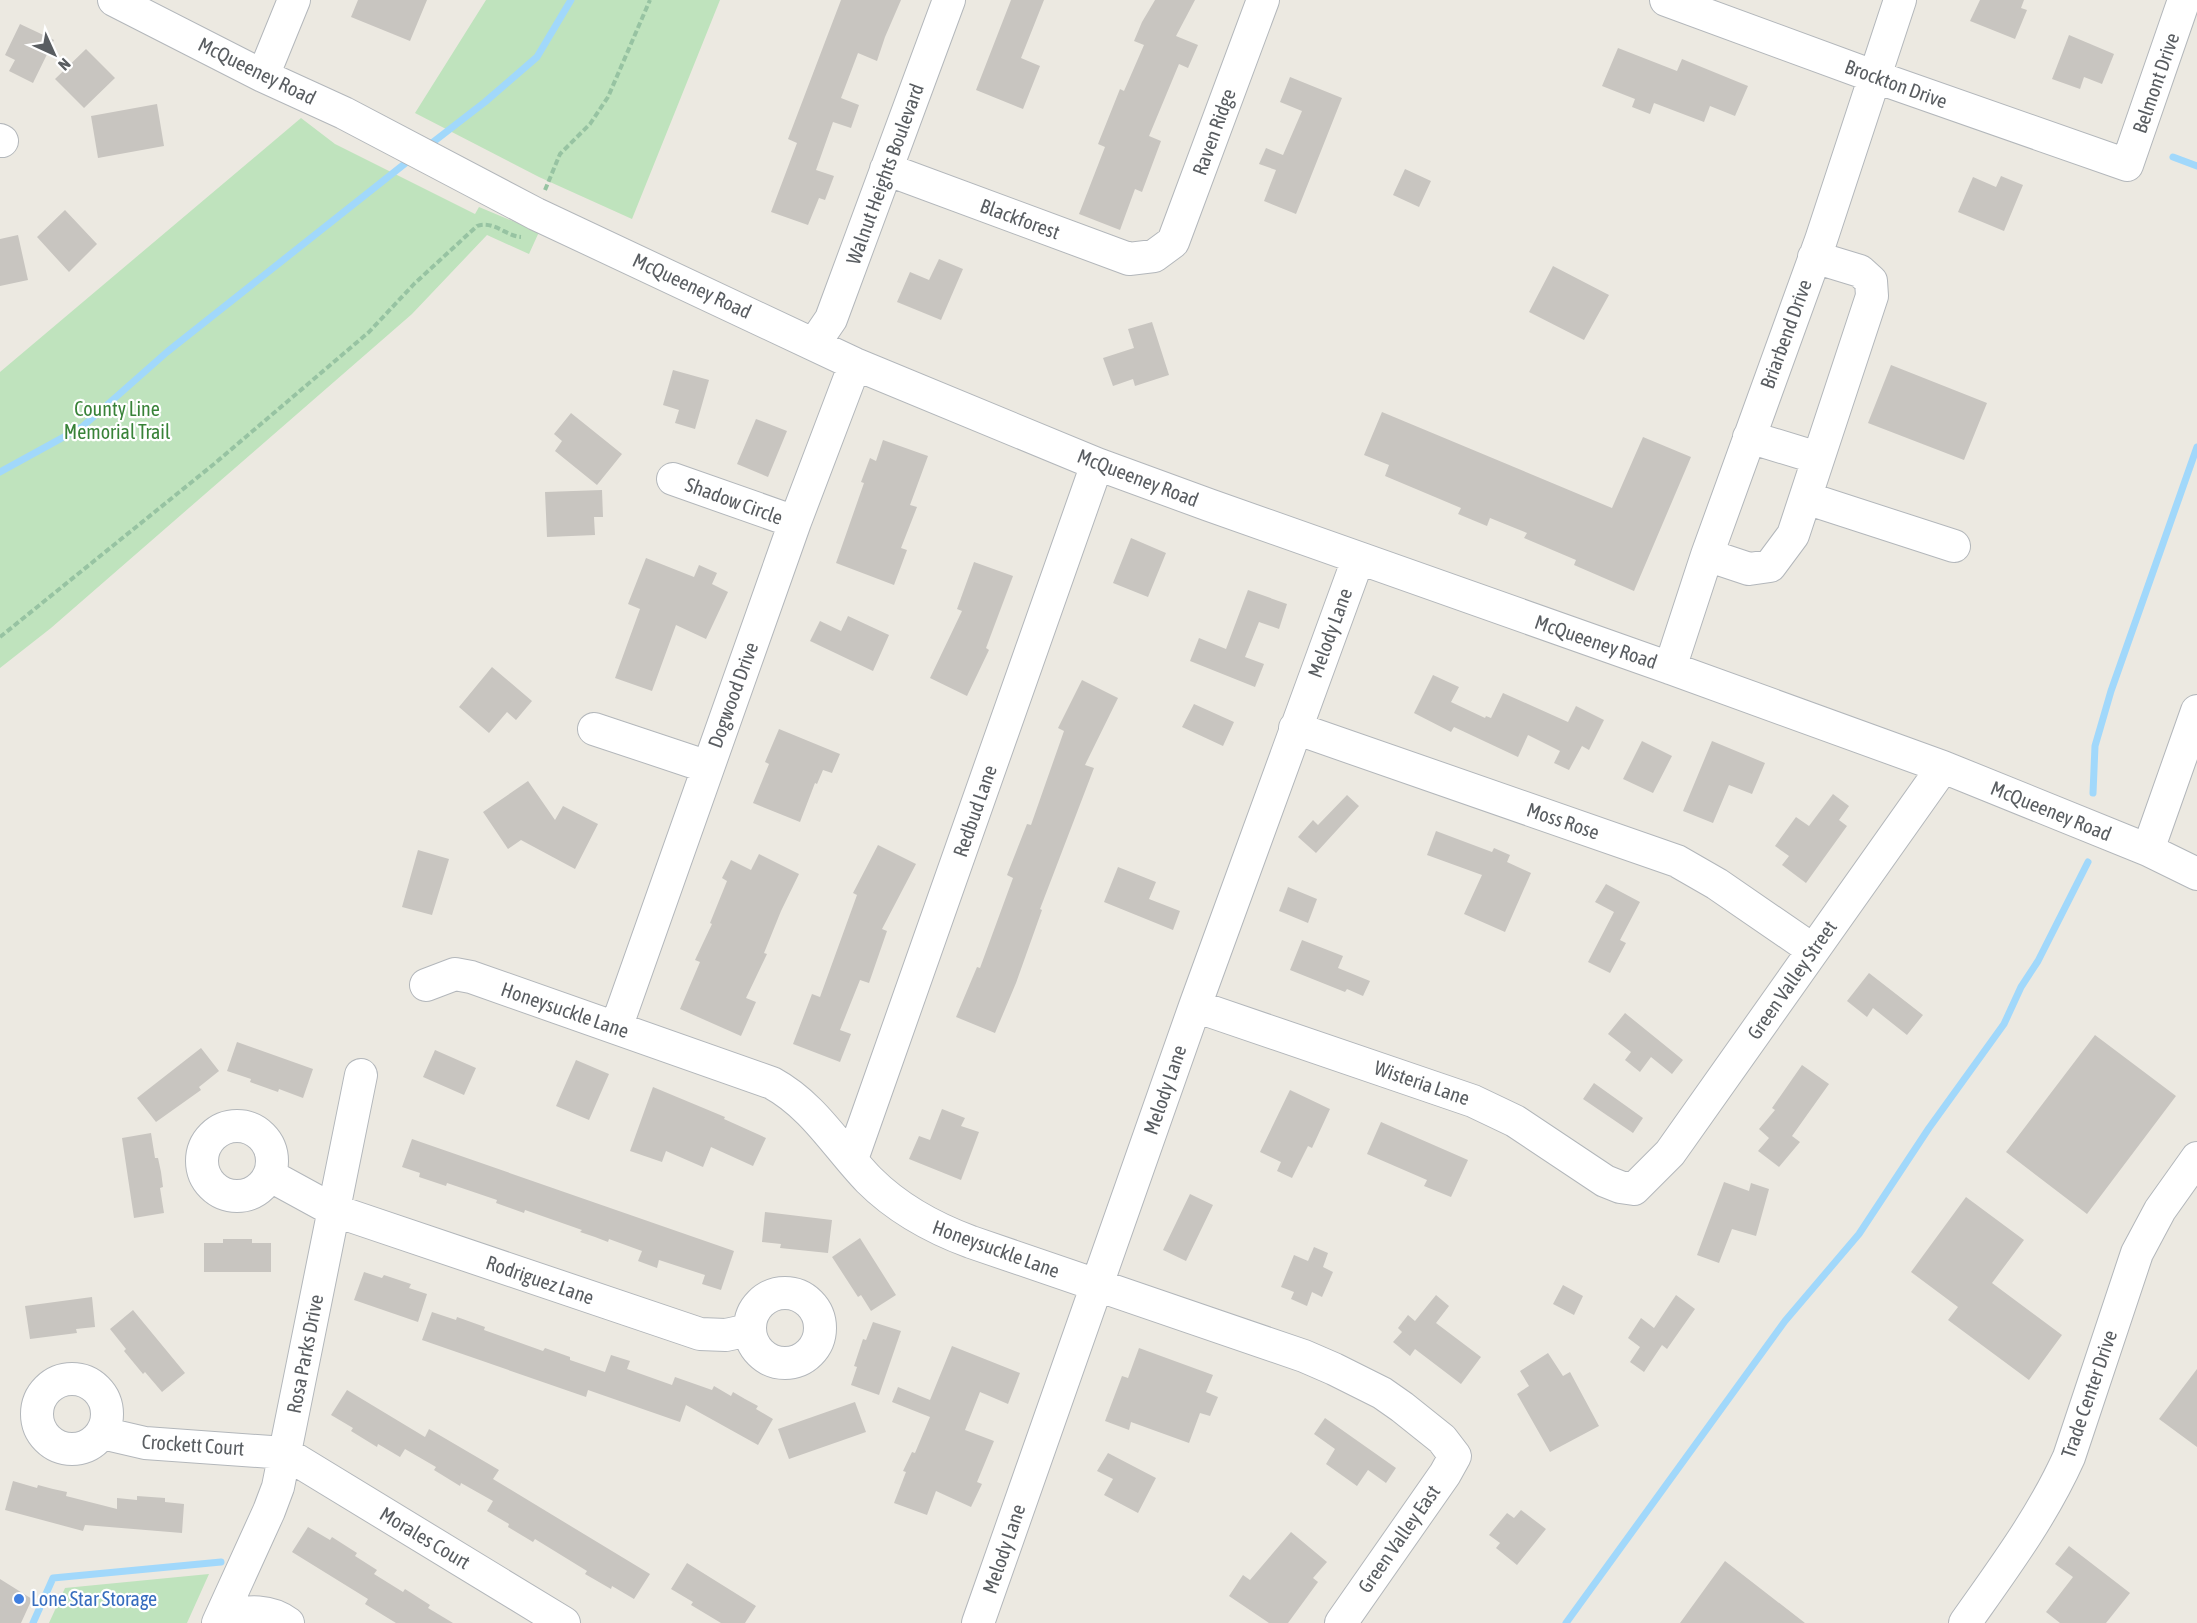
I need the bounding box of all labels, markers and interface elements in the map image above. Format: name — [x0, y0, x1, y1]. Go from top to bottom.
north arrow — [24, 24, 84, 84]
street label: Belmont Drive — [2128, 30, 2183, 136]
street label: McQueeney Road — [195, 32, 320, 109]
street label: Brockton Drive — [1842, 54, 1950, 113]
text: N — [55, 55, 74, 74]
street label: Walnut Heights Boulevard — [841, 80, 928, 267]
street label: Raven Ridge — [1187, 85, 1240, 178]
street label: Blackforest — [977, 194, 1063, 244]
street label: McQueeney Road — [629, 248, 755, 323]
street label: Briarbend Drive — [1755, 276, 1816, 392]
park label: County Line Memorial Trail — [64, 397, 171, 443]
street label: McQueeney Road — [1074, 444, 1202, 511]
street label: Shadow Circle — [682, 472, 786, 529]
street label: Melody Lane — [1303, 585, 1356, 681]
street label: McQueeney Road — [1532, 610, 1660, 673]
street label: Dogwood Drive — [703, 639, 762, 751]
street label: Redbud Lane — [948, 762, 1001, 860]
street label: McQueeney Road — [1988, 776, 2115, 845]
street label: Moss Rose — [1524, 797, 1602, 844]
street label: Green Valley Street — [1742, 916, 1841, 1044]
street label: Honeysuckle Lane — [498, 977, 632, 1042]
street label: Melody Lane — [1138, 1042, 1191, 1138]
street label: Wisteria Lane — [1372, 1056, 1473, 1110]
street label: Honeysuckle Lane — [930, 1215, 1063, 1282]
street label: Rodriguez Lane — [483, 1250, 597, 1309]
street label: Rosa Parks Drive — [282, 1293, 327, 1415]
street label: Trade Center Drive — [2056, 1327, 2121, 1461]
street label: Crockett Court — [141, 1429, 245, 1460]
street label: Green Valley East — [1353, 1480, 1444, 1597]
street label: Melody Lane — [977, 1501, 1030, 1597]
street label: Morales Court — [376, 1502, 475, 1574]
place label: Lone Star Storage — [31, 1587, 157, 1610]
marker: Lone Star Storage — [12, 1592, 26, 1606]

